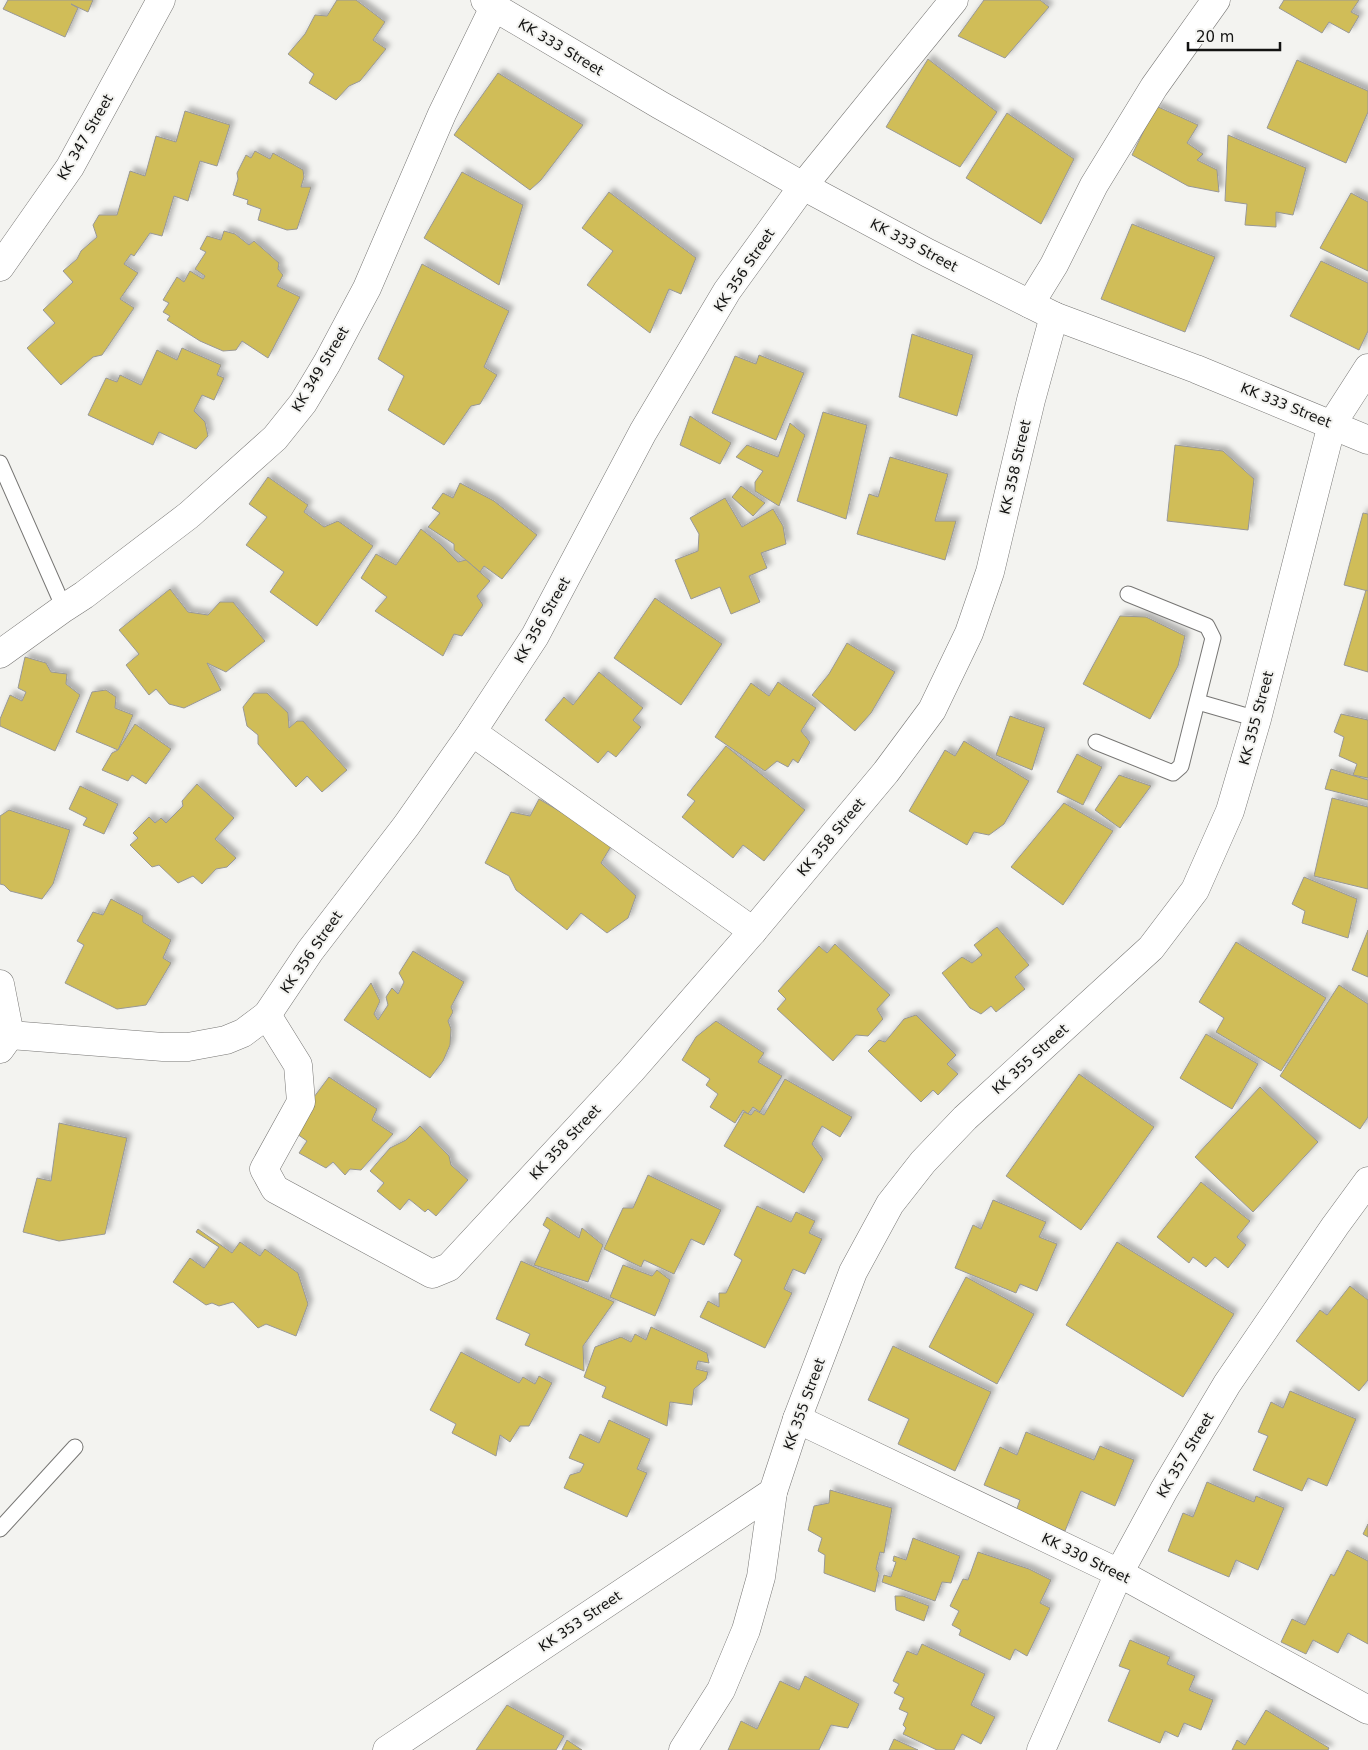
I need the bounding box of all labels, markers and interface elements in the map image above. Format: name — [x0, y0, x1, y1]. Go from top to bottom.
street label: KK 333 Street — [516, 15, 607, 79]
scale bar — [1188, 20, 1280, 52]
text: 20 m — [1196, 28, 1234, 46]
street label: KK 347 Street — [54, 91, 116, 183]
street label: KK 333 Street — [868, 215, 961, 275]
street label: KK 356 Street — [710, 225, 778, 314]
street label: KK 349 Street — [288, 323, 352, 414]
street label: KK 333 Street — [1238, 380, 1334, 431]
street label: KK 358 Street — [996, 418, 1034, 516]
street label: KK 356 Street — [511, 574, 573, 666]
street label: KK 355 Street — [1236, 669, 1276, 767]
street label: KK 358 Street — [794, 794, 868, 879]
street label: KK 356 Street — [277, 907, 346, 996]
street label: KK 355 Street — [989, 1020, 1072, 1097]
street label: KK 358 Street — [526, 1101, 604, 1183]
street label: KK 355 Street — [780, 1355, 828, 1452]
street label: KK 357 Street — [1153, 1409, 1217, 1500]
street label: KK 330 Street — [1039, 1530, 1133, 1587]
street label: KK 353 Street — [536, 1587, 625, 1655]

